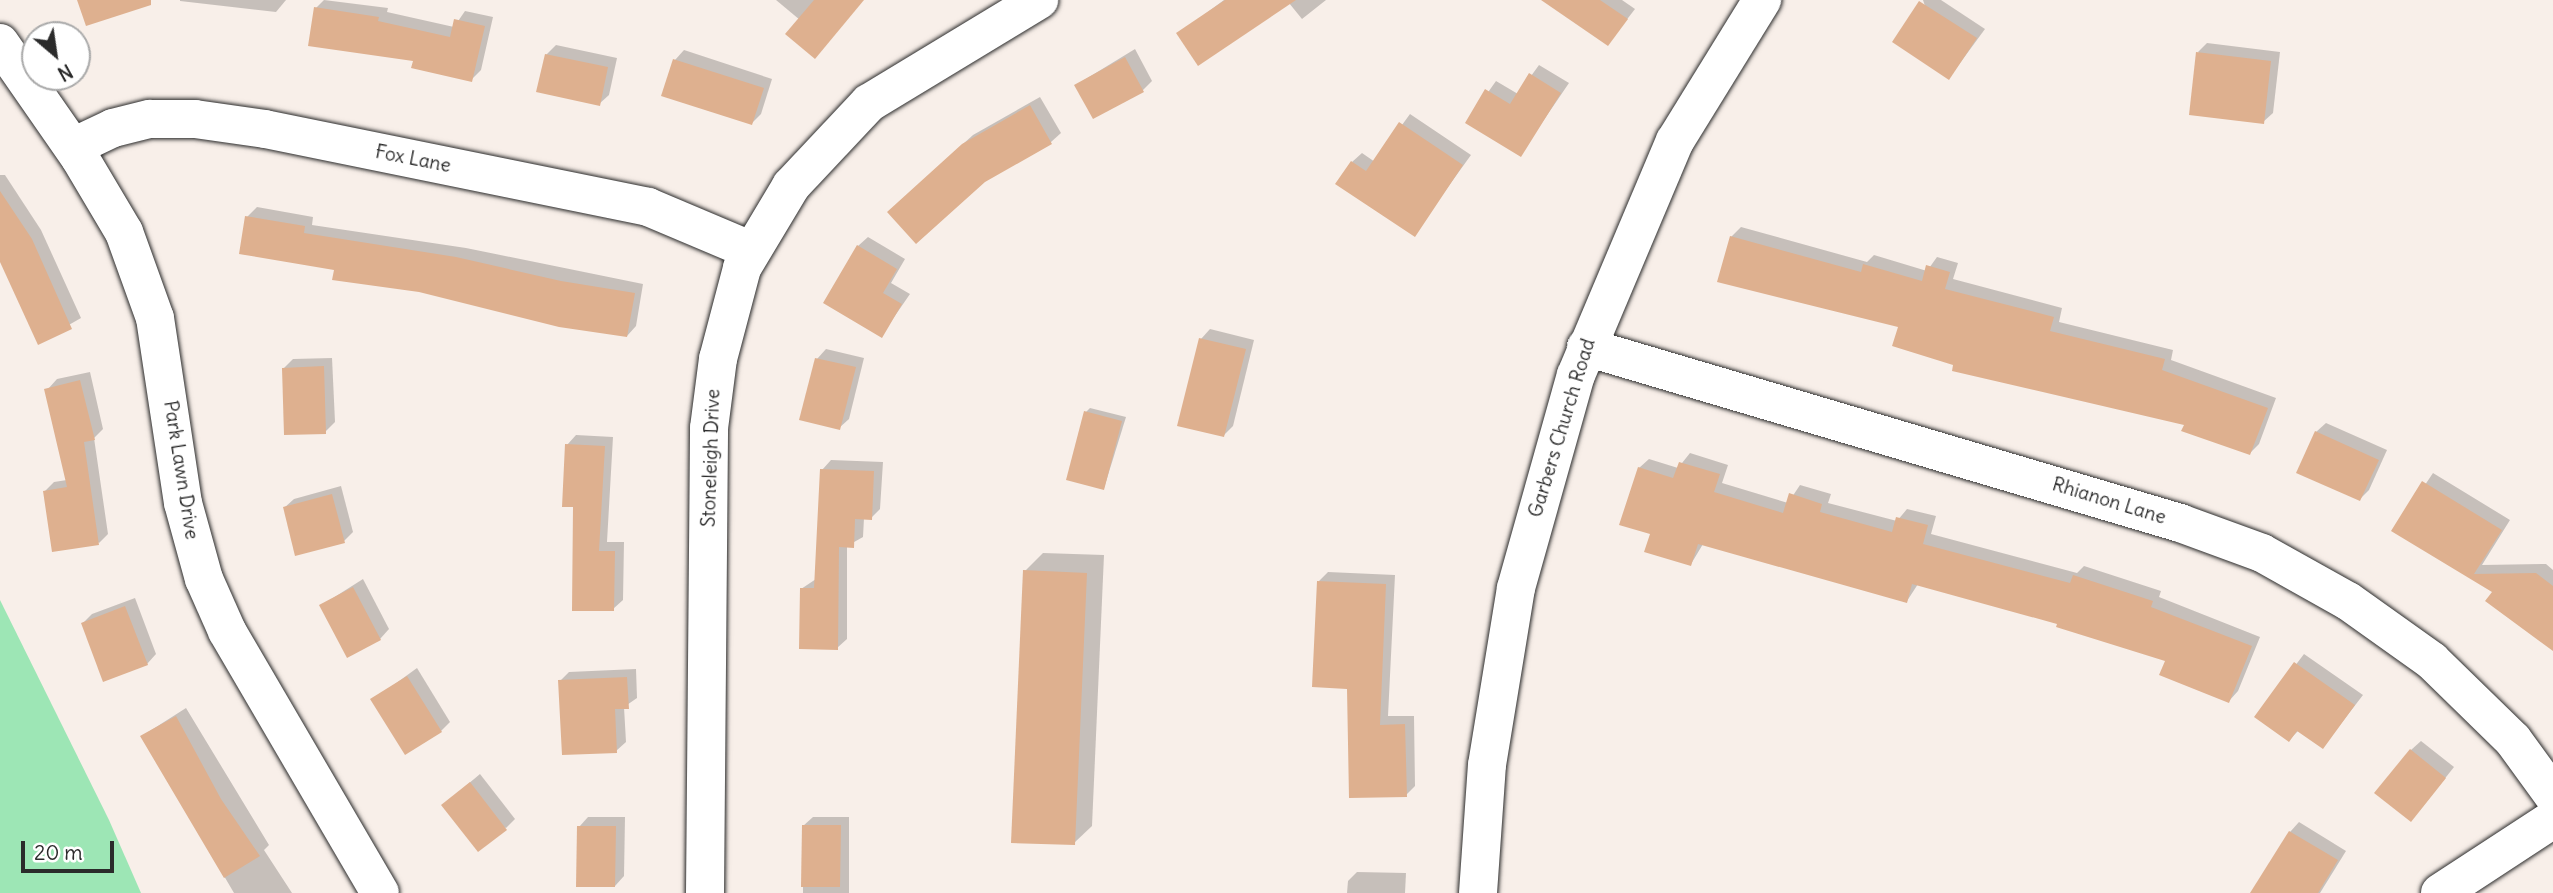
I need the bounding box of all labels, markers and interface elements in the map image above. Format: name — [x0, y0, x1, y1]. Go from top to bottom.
north arrow — [21, 21, 91, 91]
text: N — [54, 59, 77, 86]
street label: Fox Lane — [373, 141, 453, 177]
street label: Garbers Church Road — [1524, 336, 1600, 520]
street label: Stoneleigh Drive — [697, 388, 725, 528]
street label: Park Lawn Drive — [159, 399, 203, 541]
street label: Rhianon Lane — [2049, 473, 2169, 529]
scale bar — [24, 826, 117, 870]
text: 20 m — [34, 839, 83, 866]

